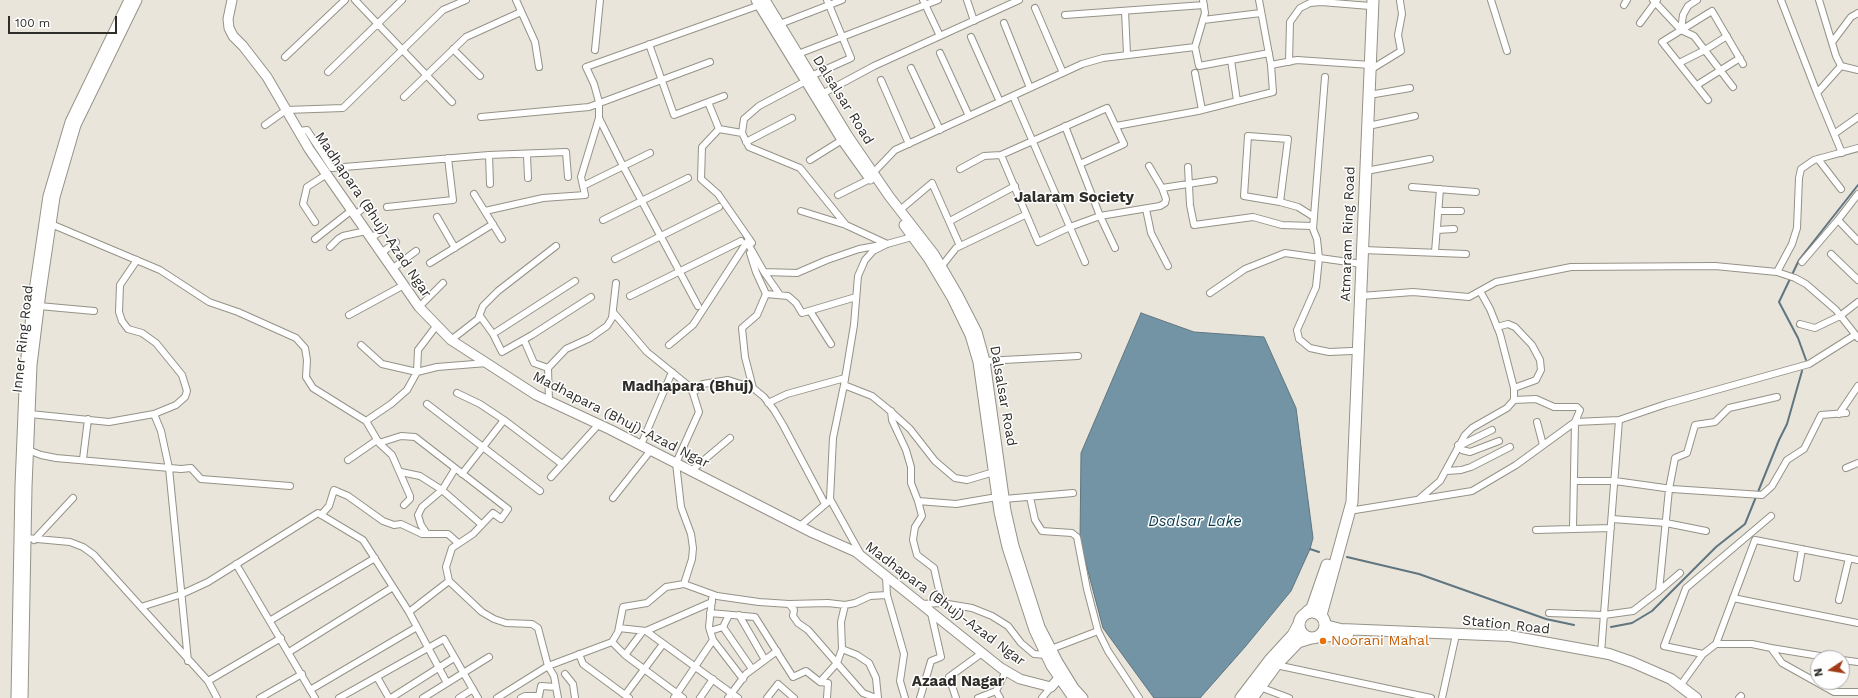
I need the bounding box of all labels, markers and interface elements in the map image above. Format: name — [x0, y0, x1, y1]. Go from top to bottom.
scale bar — [10, 8, 119, 34]
text: 100 m — [15, 16, 50, 30]
street label: Dalsalsar Road — [809, 52, 877, 148]
street label: Madhapara (Bhuj)-Azad Ngar — [311, 129, 435, 301]
street label: Atmaram Ring Road — [1337, 166, 1359, 302]
district label: Jalaram Society — [1014, 189, 1134, 207]
street label: Inner Ring Road — [9, 284, 37, 394]
street label: Dalsalsar Road — [986, 344, 1020, 448]
street label: Madhapara (Bhuj)-Azad Ngar — [530, 368, 712, 472]
district label: Madhapara (Bhuj) — [622, 378, 754, 396]
water label: Dsalsar Lake — [1148, 513, 1242, 531]
street label: Madhapara (Bhuj)-Azad Ngar — [862, 538, 1028, 670]
street label: Station Road — [1461, 612, 1551, 638]
place label: Noorani Mahal — [1331, 633, 1429, 649]
marker: Noorani Mahal — [1318, 636, 1328, 646]
north arrow — [1810, 650, 1850, 690]
text: N — [1812, 667, 1826, 678]
district label: Azaad Nagar — [912, 673, 1004, 691]

